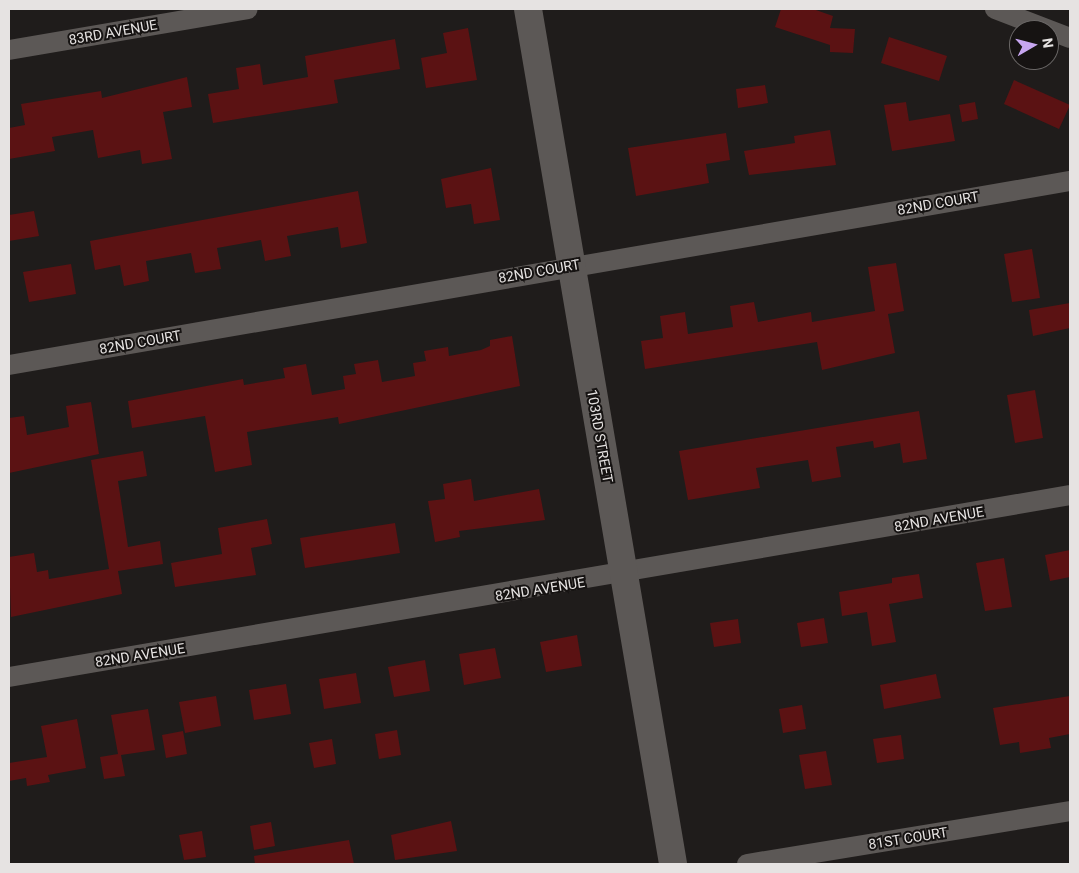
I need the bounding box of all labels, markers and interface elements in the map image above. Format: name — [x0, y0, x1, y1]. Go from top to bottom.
street label: 83RD AVENUE — [67, 16, 159, 48]
north arrow — [1009, 20, 1059, 70]
text: N — [1039, 37, 1056, 49]
street label: 82ND COURT — [896, 188, 980, 218]
street label: 82ND COURT — [497, 256, 581, 286]
street label: 82ND COURT — [98, 327, 182, 357]
street label: 103RD STREET — [584, 388, 616, 484]
street label: 82ND AVENUE — [893, 503, 985, 535]
street label: 82ND AVENUE — [494, 574, 586, 604]
street label: 82ND AVENUE — [94, 640, 186, 670]
street label: 81ST COURT — [867, 823, 949, 853]

